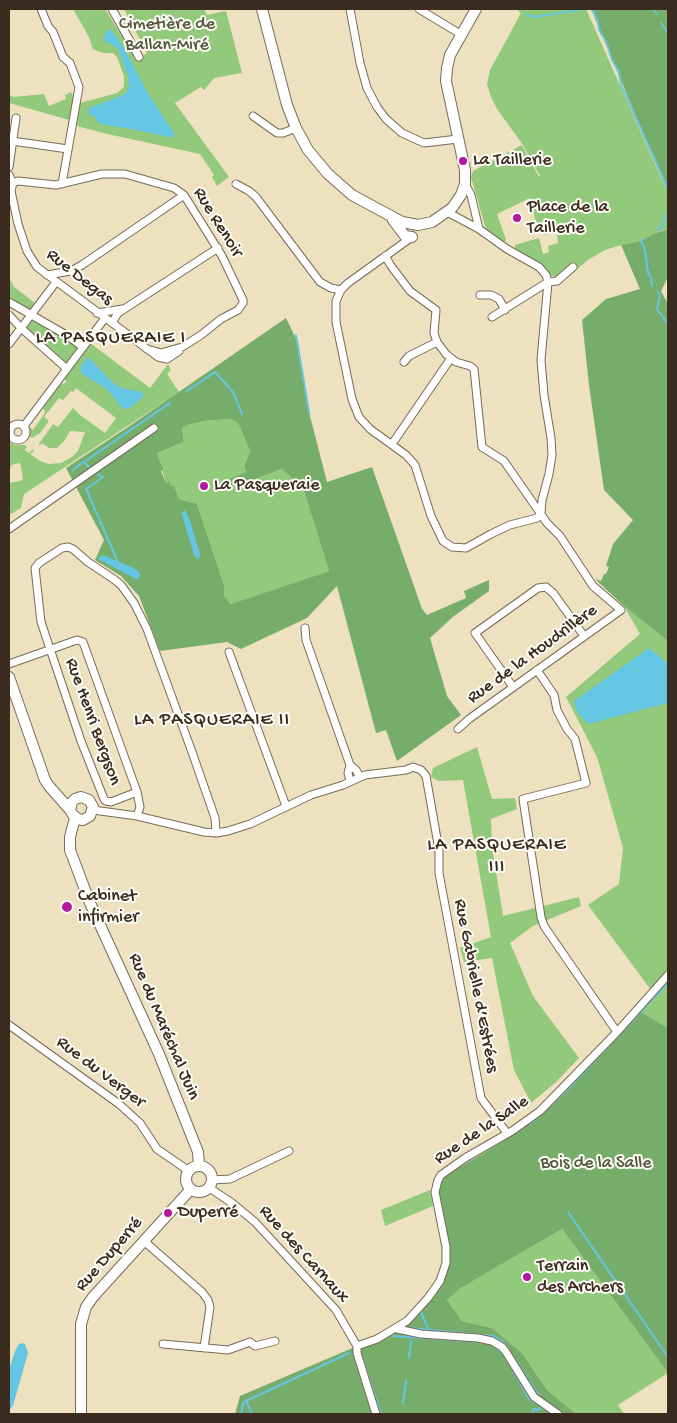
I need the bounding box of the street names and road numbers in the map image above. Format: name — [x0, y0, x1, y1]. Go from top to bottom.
street label: Rue Renoir — [187, 184, 247, 262]
street label: Rue Degas — [41, 245, 117, 311]
street label: Rue de la Houdrillère — [464, 601, 602, 709]
street label: Rue Henri Bergson — [59, 655, 125, 789]
street label: Rue Gabrielle d’Estrées — [448, 897, 502, 1075]
street label: Rue du Maréchal Juin — [122, 950, 204, 1104]
street label: Rue du Verger — [51, 1032, 149, 1114]
street label: Rue de la Salle — [431, 1091, 533, 1171]
street label: Rue des Carnaux — [253, 1201, 353, 1309]
street label: Rue Duperré — [72, 1213, 148, 1297]

